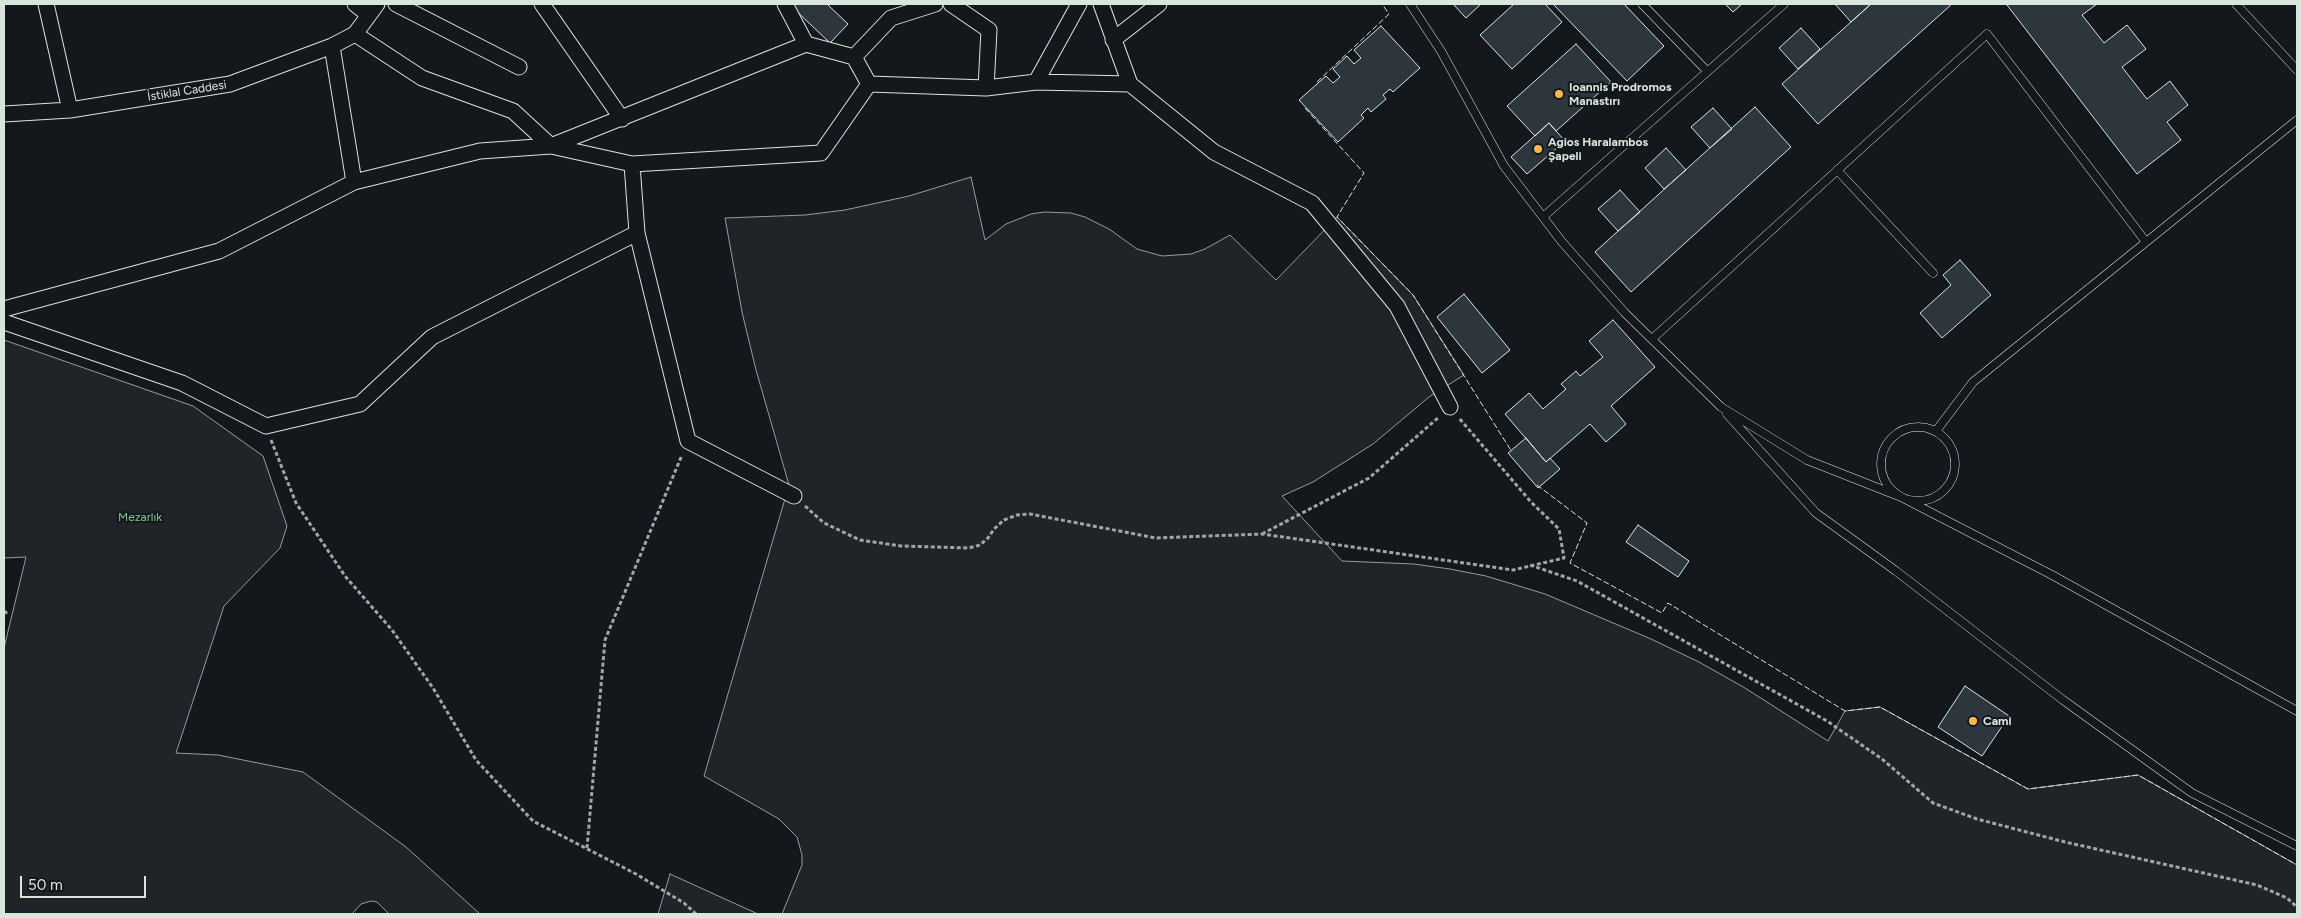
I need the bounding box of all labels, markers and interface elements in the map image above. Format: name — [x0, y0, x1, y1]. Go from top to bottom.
street label: İstiklal Caddesi — [146, 78, 228, 104]
place label: Ioannis Prodromos Manastırı — [1569, 80, 1671, 108]
marker: Ioannis Prodromos Manastırı — [1553, 88, 1565, 100]
place label: Agios Haralambos Şapeli — [1548, 135, 1648, 163]
marker: Agios Haralambos Şapeli — [1532, 143, 1544, 155]
park label: Mezarlık — [118, 510, 162, 524]
place label: Cami — [1983, 714, 2012, 728]
marker: Cami — [1967, 715, 1979, 727]
scale bar — [22, 866, 149, 898]
text: 50 m — [28, 876, 63, 894]

